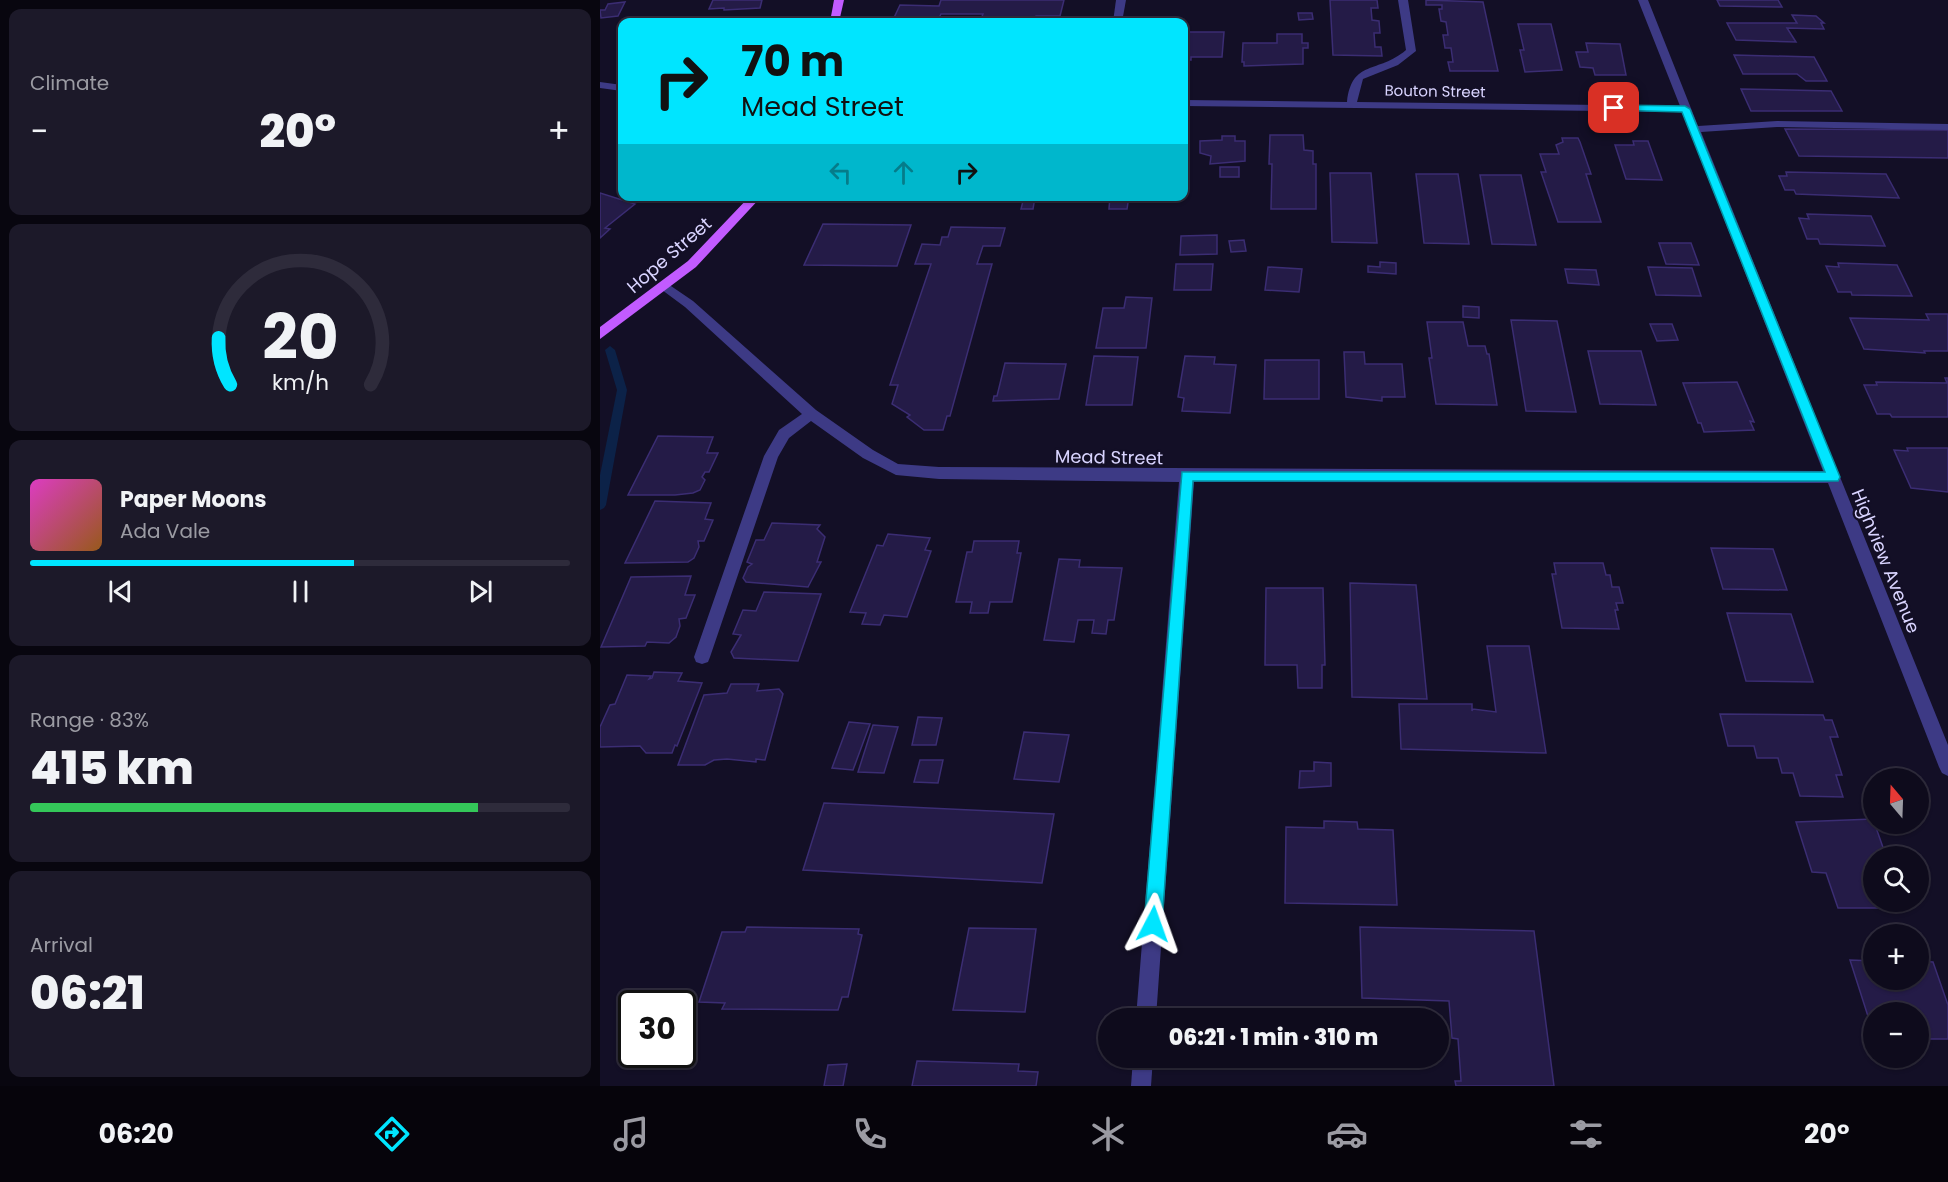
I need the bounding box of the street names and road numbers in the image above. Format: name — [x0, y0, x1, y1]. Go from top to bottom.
street label: Bouton Street — [1384, 80, 1486, 102]
street label: Hope Street — [621, 211, 717, 299]
street label: Mead Street — [1055, 444, 1163, 470]
street label: Highview Avenue — [1846, 485, 1926, 637]

